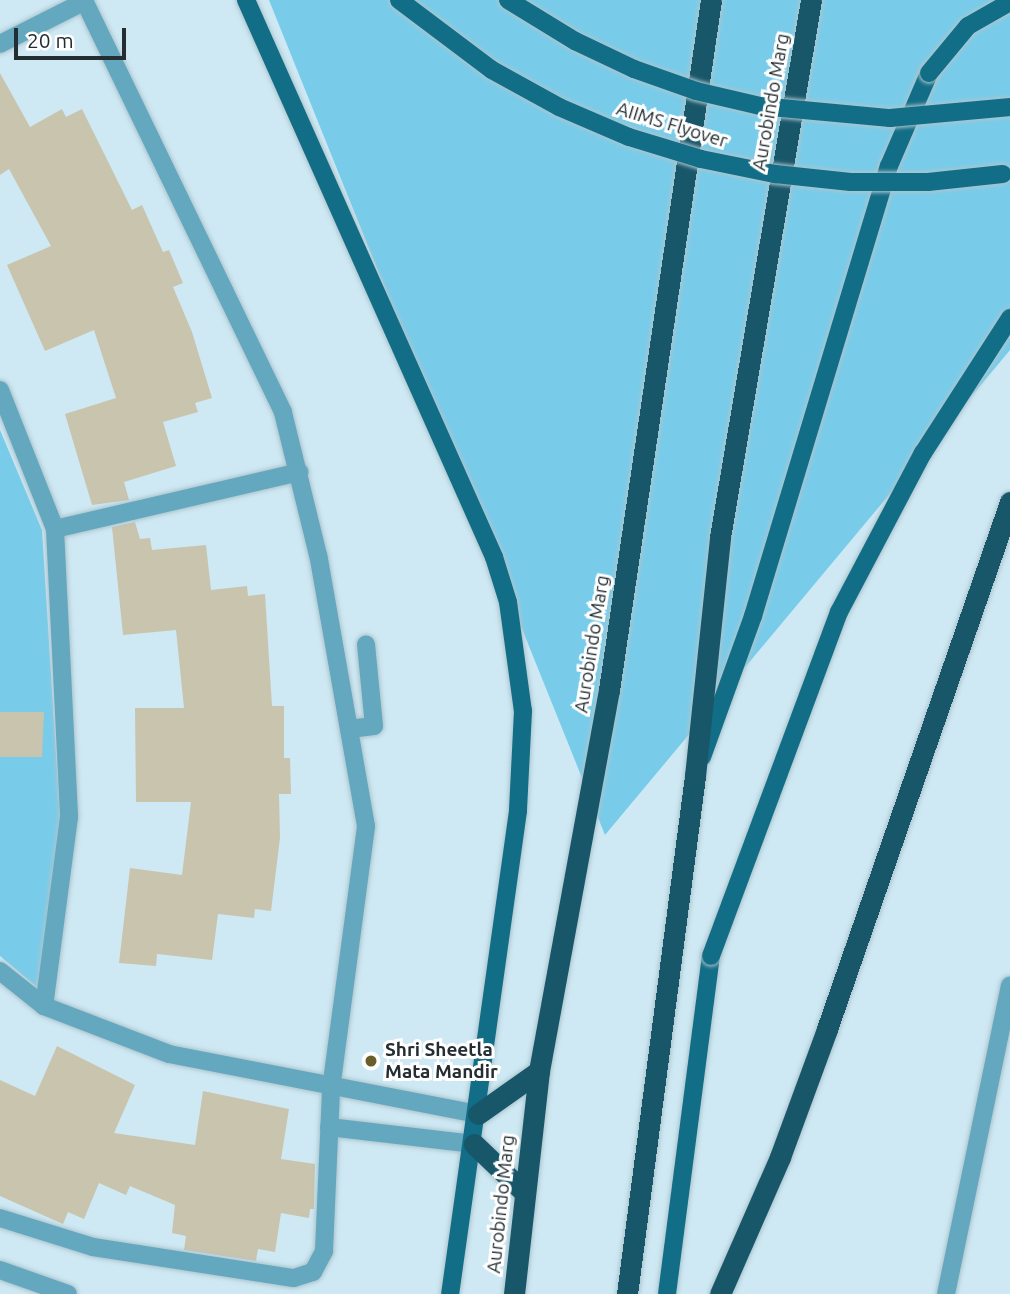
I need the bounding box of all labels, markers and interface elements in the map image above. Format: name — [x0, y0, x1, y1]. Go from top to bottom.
scale bar — [18, 14, 130, 58]
text: 20 m — [27, 28, 74, 52]
street label: Aurobindo Marg — [748, 32, 794, 172]
street label: AIIMS Flyover — [614, 97, 730, 153]
street label: Aurobindo Marg — [570, 574, 614, 714]
place label: Shri Sheetla Mata Mandir — [385, 1039, 498, 1083]
marker: Shri Sheetla Mata Mandir — [363, 1053, 379, 1069]
street label: Aurobindo Marg — [482, 1134, 520, 1274]

